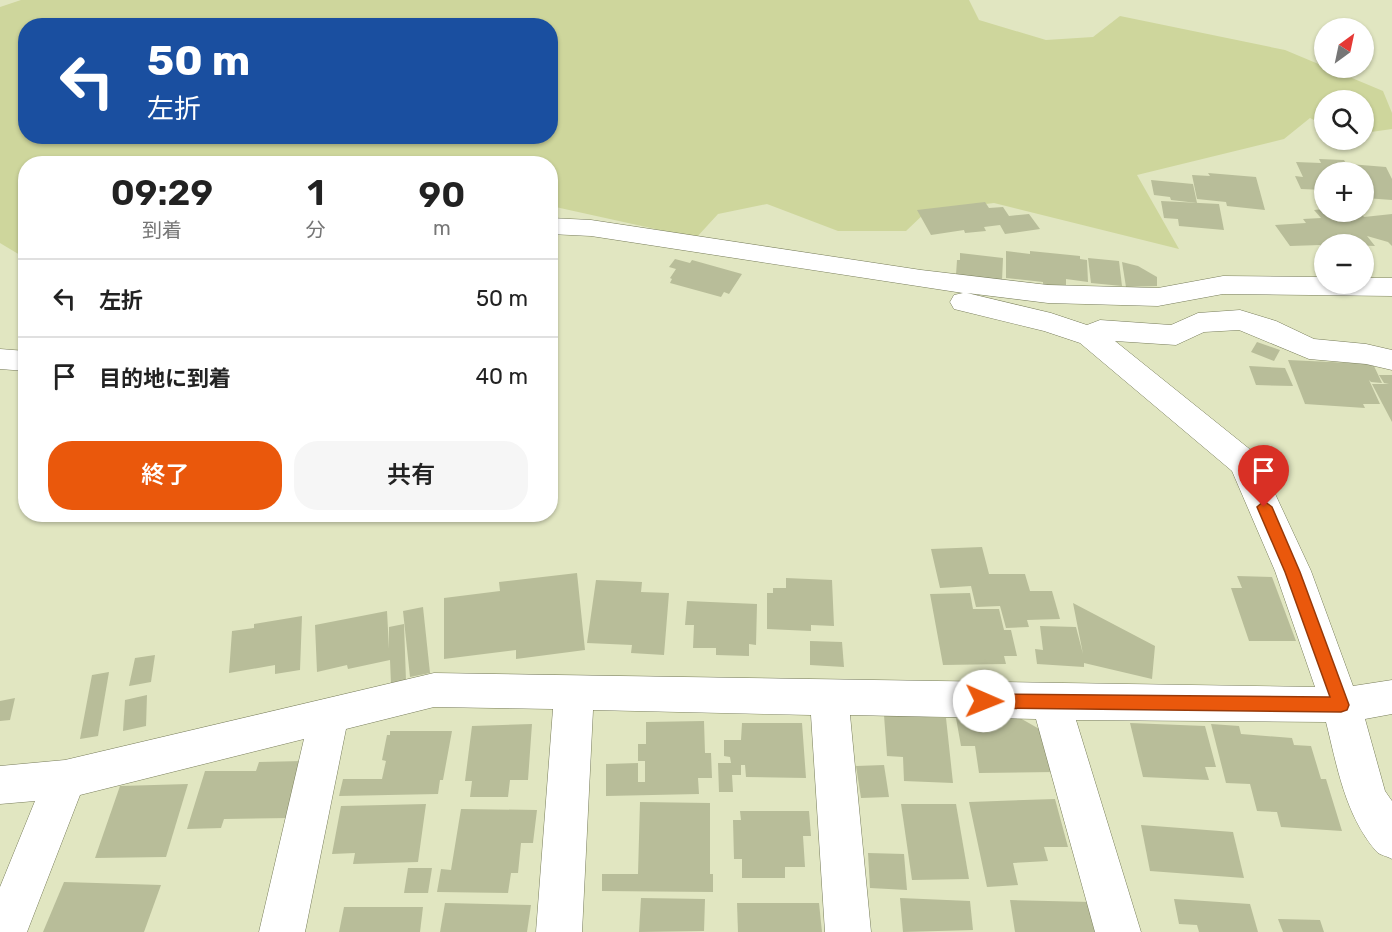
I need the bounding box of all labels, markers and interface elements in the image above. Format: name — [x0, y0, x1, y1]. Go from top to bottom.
north arrow — [1314, 18, 1374, 78]
map controls — [1314, 18, 1374, 294]
text: 50 m — [147, 36, 250, 86]
icon: left — [48, 42, 126, 120]
button: search — [1314, 90, 1374, 150]
text: 左折 — [147, 93, 201, 125]
button: + — [1314, 162, 1374, 222]
text: 09:29 — [111, 171, 213, 214]
text: 1 — [307, 171, 324, 214]
text: 90 — [419, 173, 465, 216]
text: m — [433, 216, 451, 240]
text: 到着 — [142, 218, 182, 242]
text: 分 — [306, 218, 326, 242]
button: − — [1314, 234, 1374, 294]
icon: left — [48, 282, 81, 315]
text: 50 m — [476, 285, 528, 312]
text: 左折 — [99, 287, 143, 314]
icon: arrive — [48, 360, 81, 393]
text: 40 m — [475, 363, 528, 390]
text: 目的地に到着 — [99, 365, 231, 392]
button: 終了 — [48, 441, 282, 510]
button: 共有 — [294, 441, 528, 510]
pin — [1238, 445, 1289, 507]
icon: arrive — [1247, 454, 1280, 487]
position arrow — [952, 669, 1016, 733]

